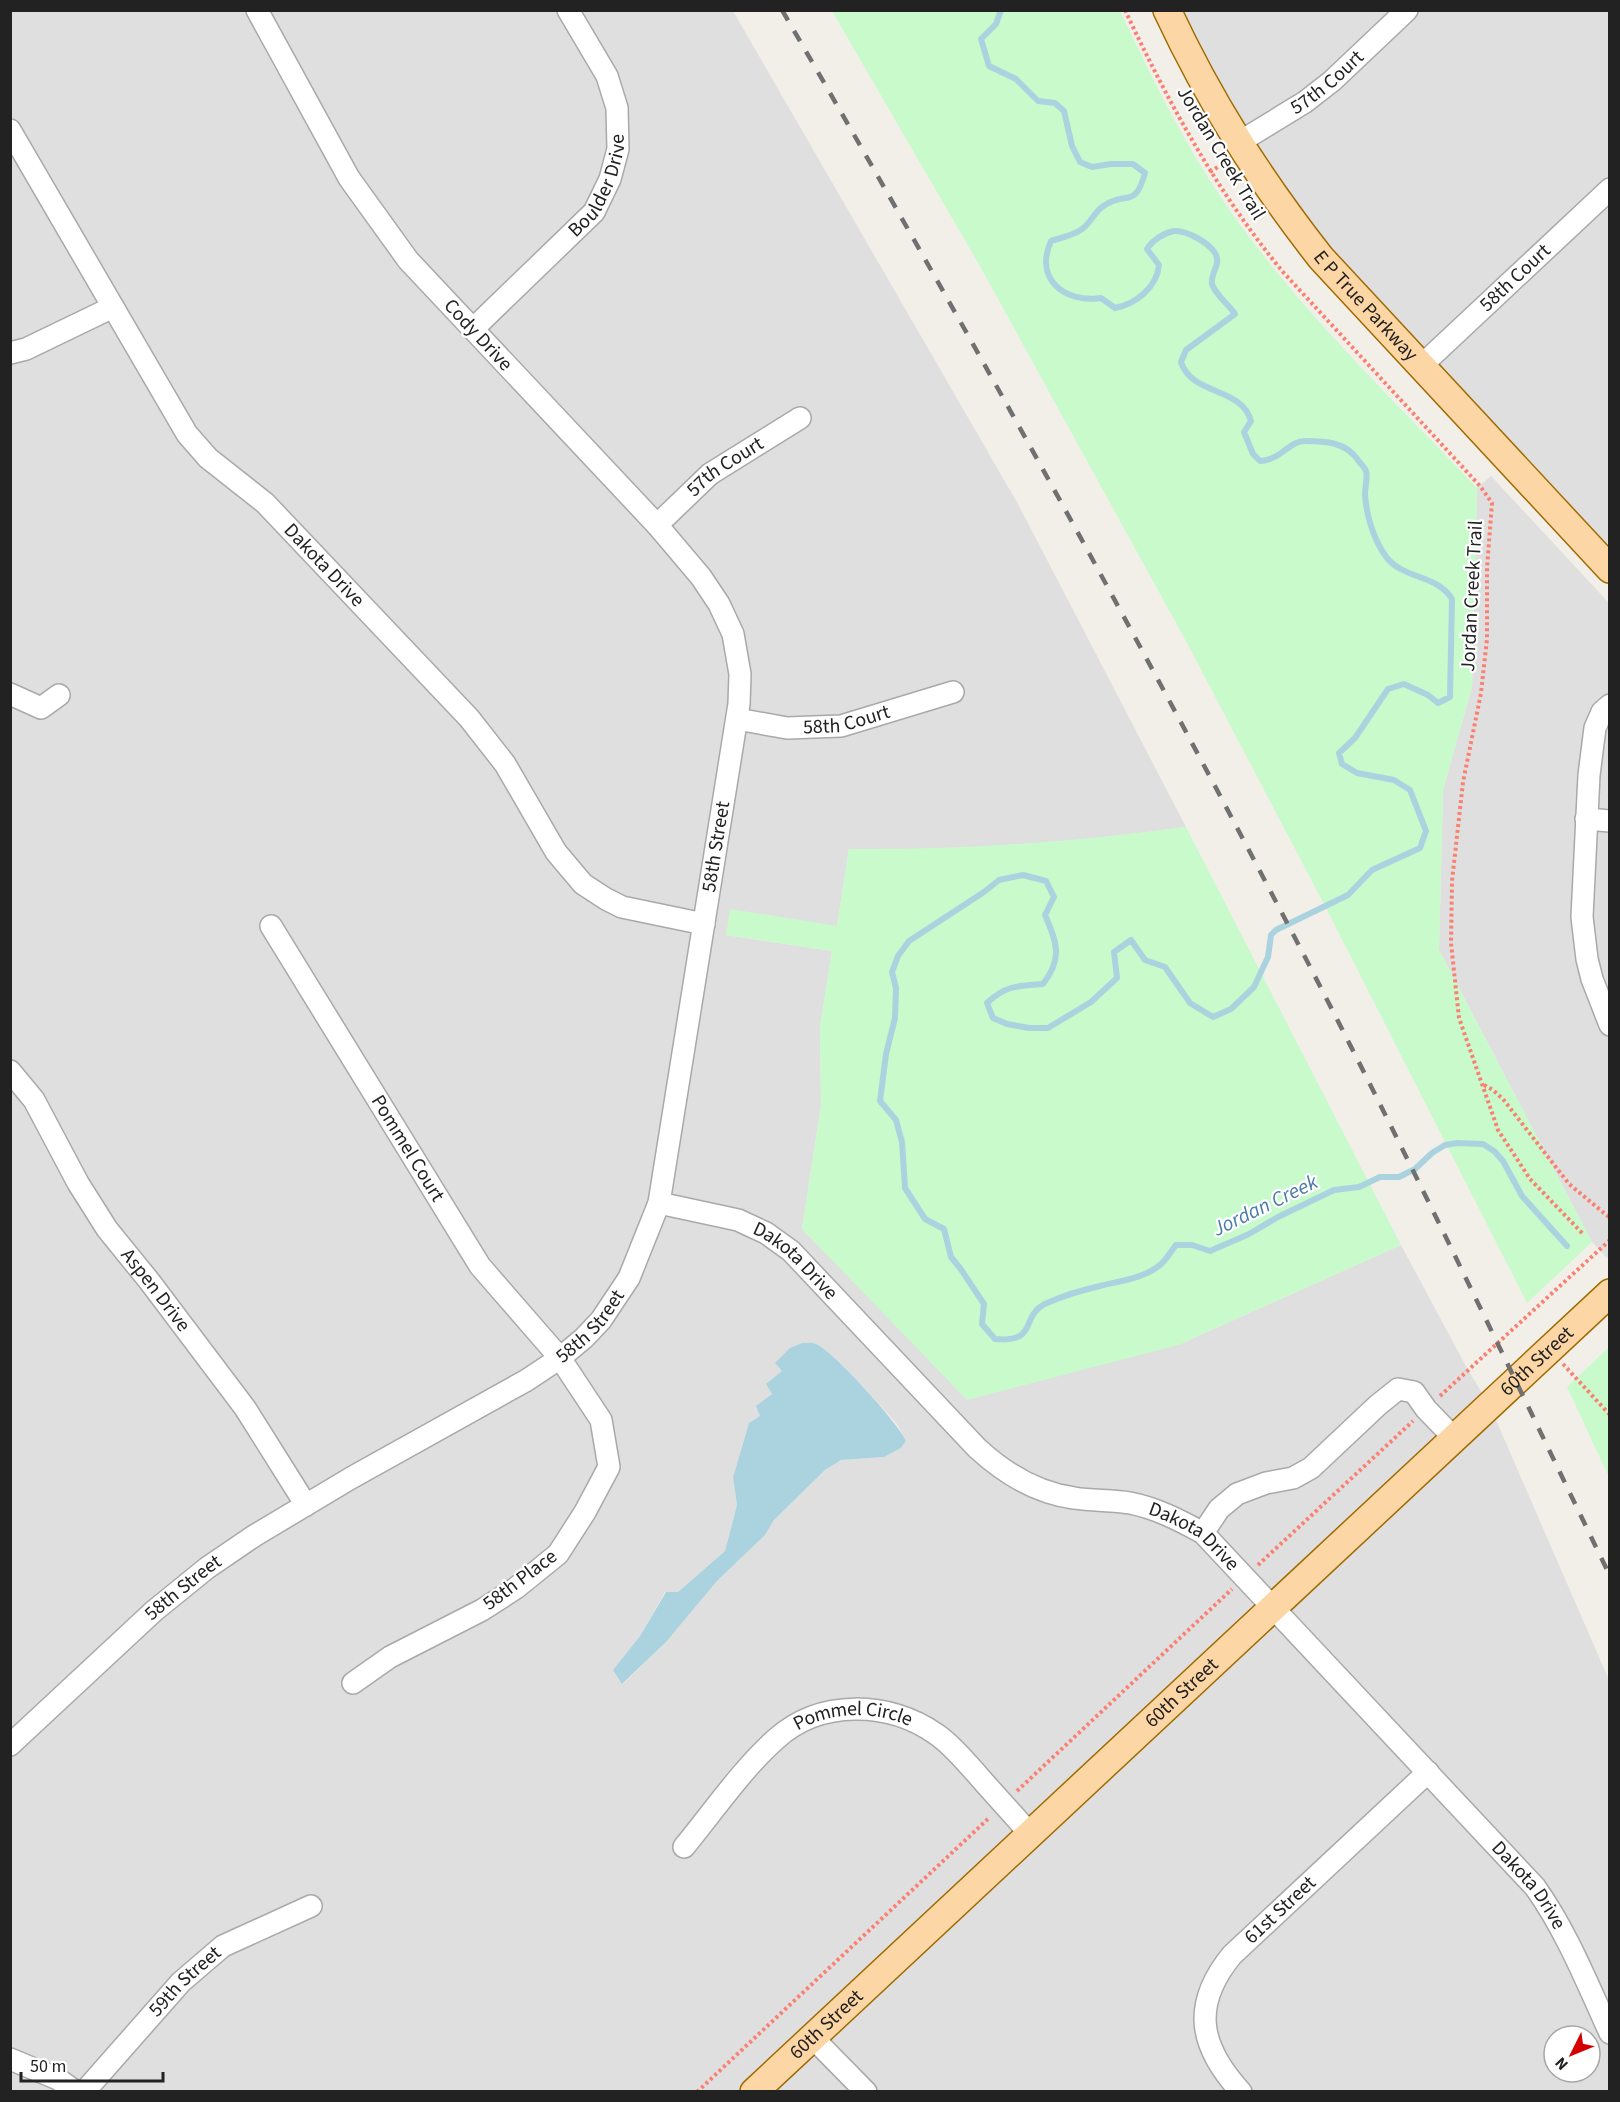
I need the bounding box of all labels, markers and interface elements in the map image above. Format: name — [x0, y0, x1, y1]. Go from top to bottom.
street label: 57th Court — [1285, 44, 1370, 122]
street label: Jordan Creek Trail — [1170, 81, 1272, 225]
street label: Boulder Drive — [562, 134, 632, 244]
street label: 58th Court — [1473, 237, 1557, 318]
street label: E P True Parkway — [1306, 245, 1425, 368]
street label: Cody Drive — [437, 293, 519, 378]
street label: 57th Court — [680, 430, 769, 503]
street label: Dakota Drive — [277, 517, 371, 613]
street label: Jordan Creek Trail — [1454, 520, 1490, 672]
street label: 58th Court — [802, 698, 893, 741]
street label: 58th Street — [695, 799, 737, 894]
street label: Pommel Court — [364, 1090, 451, 1207]
water label: Jordan Creek — [1206, 1166, 1324, 1244]
street label: Dakota Drive — [748, 1215, 844, 1306]
street label: Aspen Drive — [114, 1242, 197, 1338]
street label: 58th Street — [550, 1284, 632, 1370]
street label: 60th Street — [1494, 1320, 1580, 1403]
street label: Dakota Drive — [1145, 1495, 1246, 1577]
street label: 58th Place — [477, 1543, 563, 1617]
street label: 58th Street — [138, 1548, 227, 1627]
street label: 60th Street — [1139, 1651, 1225, 1734]
street label: Pommel Circle — [788, 1695, 917, 1738]
street label: Dakota Drive — [1485, 1835, 1573, 1935]
street label: 61st Street — [1238, 1869, 1322, 1951]
street label: 59th Street — [142, 1939, 228, 2023]
street label: 60th Street — [783, 1983, 870, 2066]
north arrow — [1542, 2024, 1602, 2084]
scale bar — [21, 2045, 164, 2083]
text: N — [1550, 2052, 1573, 2075]
text: 50 m — [30, 2054, 66, 2079]

